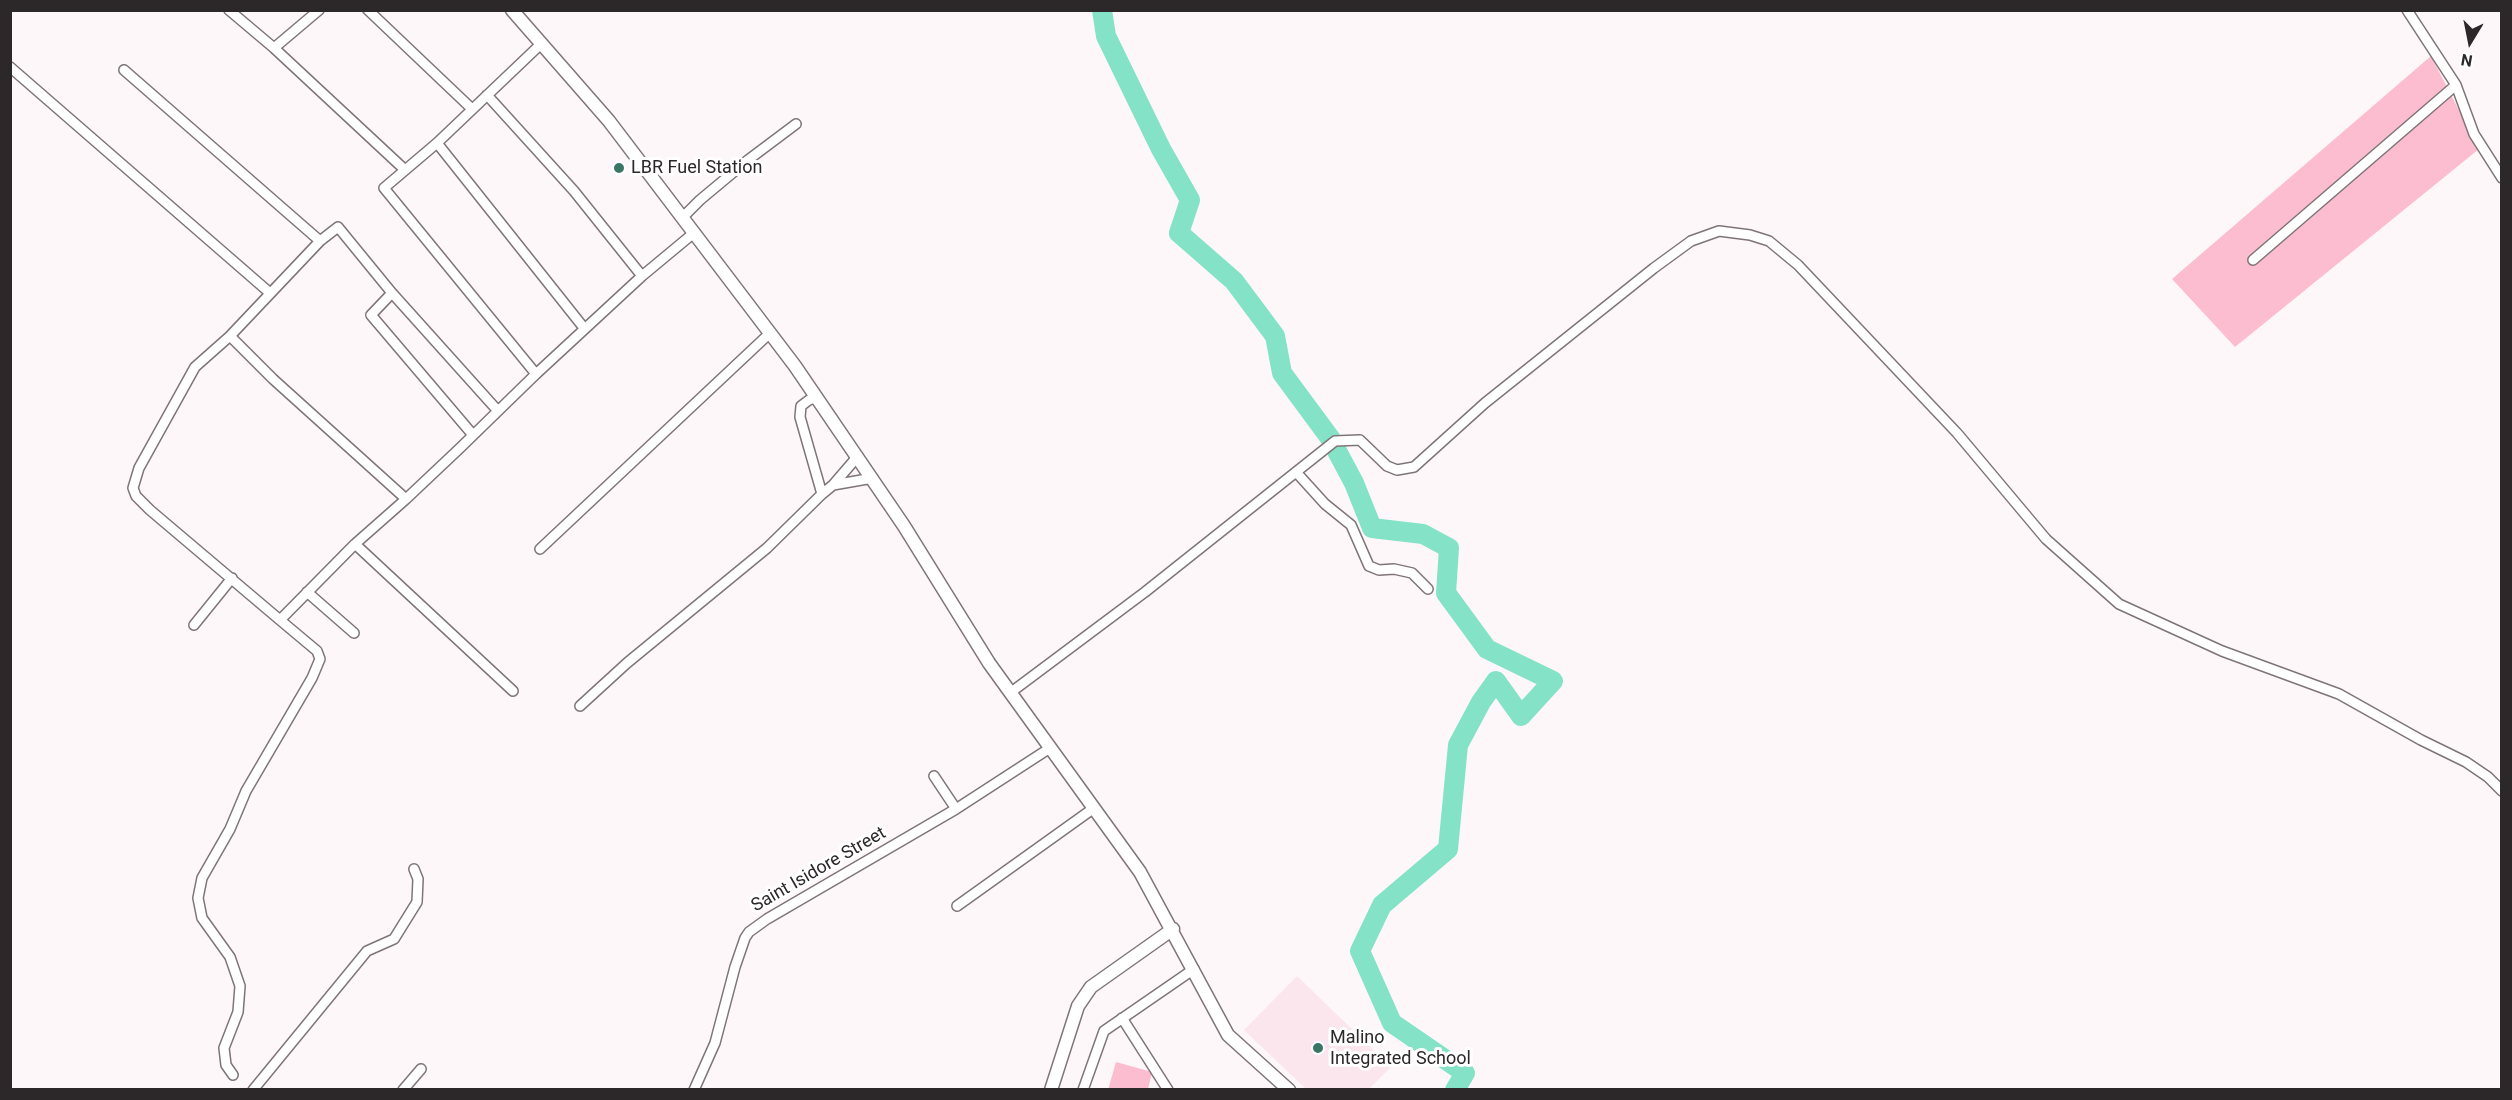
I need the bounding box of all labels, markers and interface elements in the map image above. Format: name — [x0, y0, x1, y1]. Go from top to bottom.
north arrow — [2440, 12, 2500, 72]
text: N — [2460, 50, 2474, 71]
place label: LBR Fuel Station — [631, 157, 762, 179]
marker: LBR Fuel Station — [612, 161, 626, 175]
street label: Saint Isidore Street — [748, 823, 890, 917]
place label: Malino Integrated School — [1330, 1027, 1471, 1070]
marker: Malino Integrated School — [1311, 1041, 1325, 1055]

